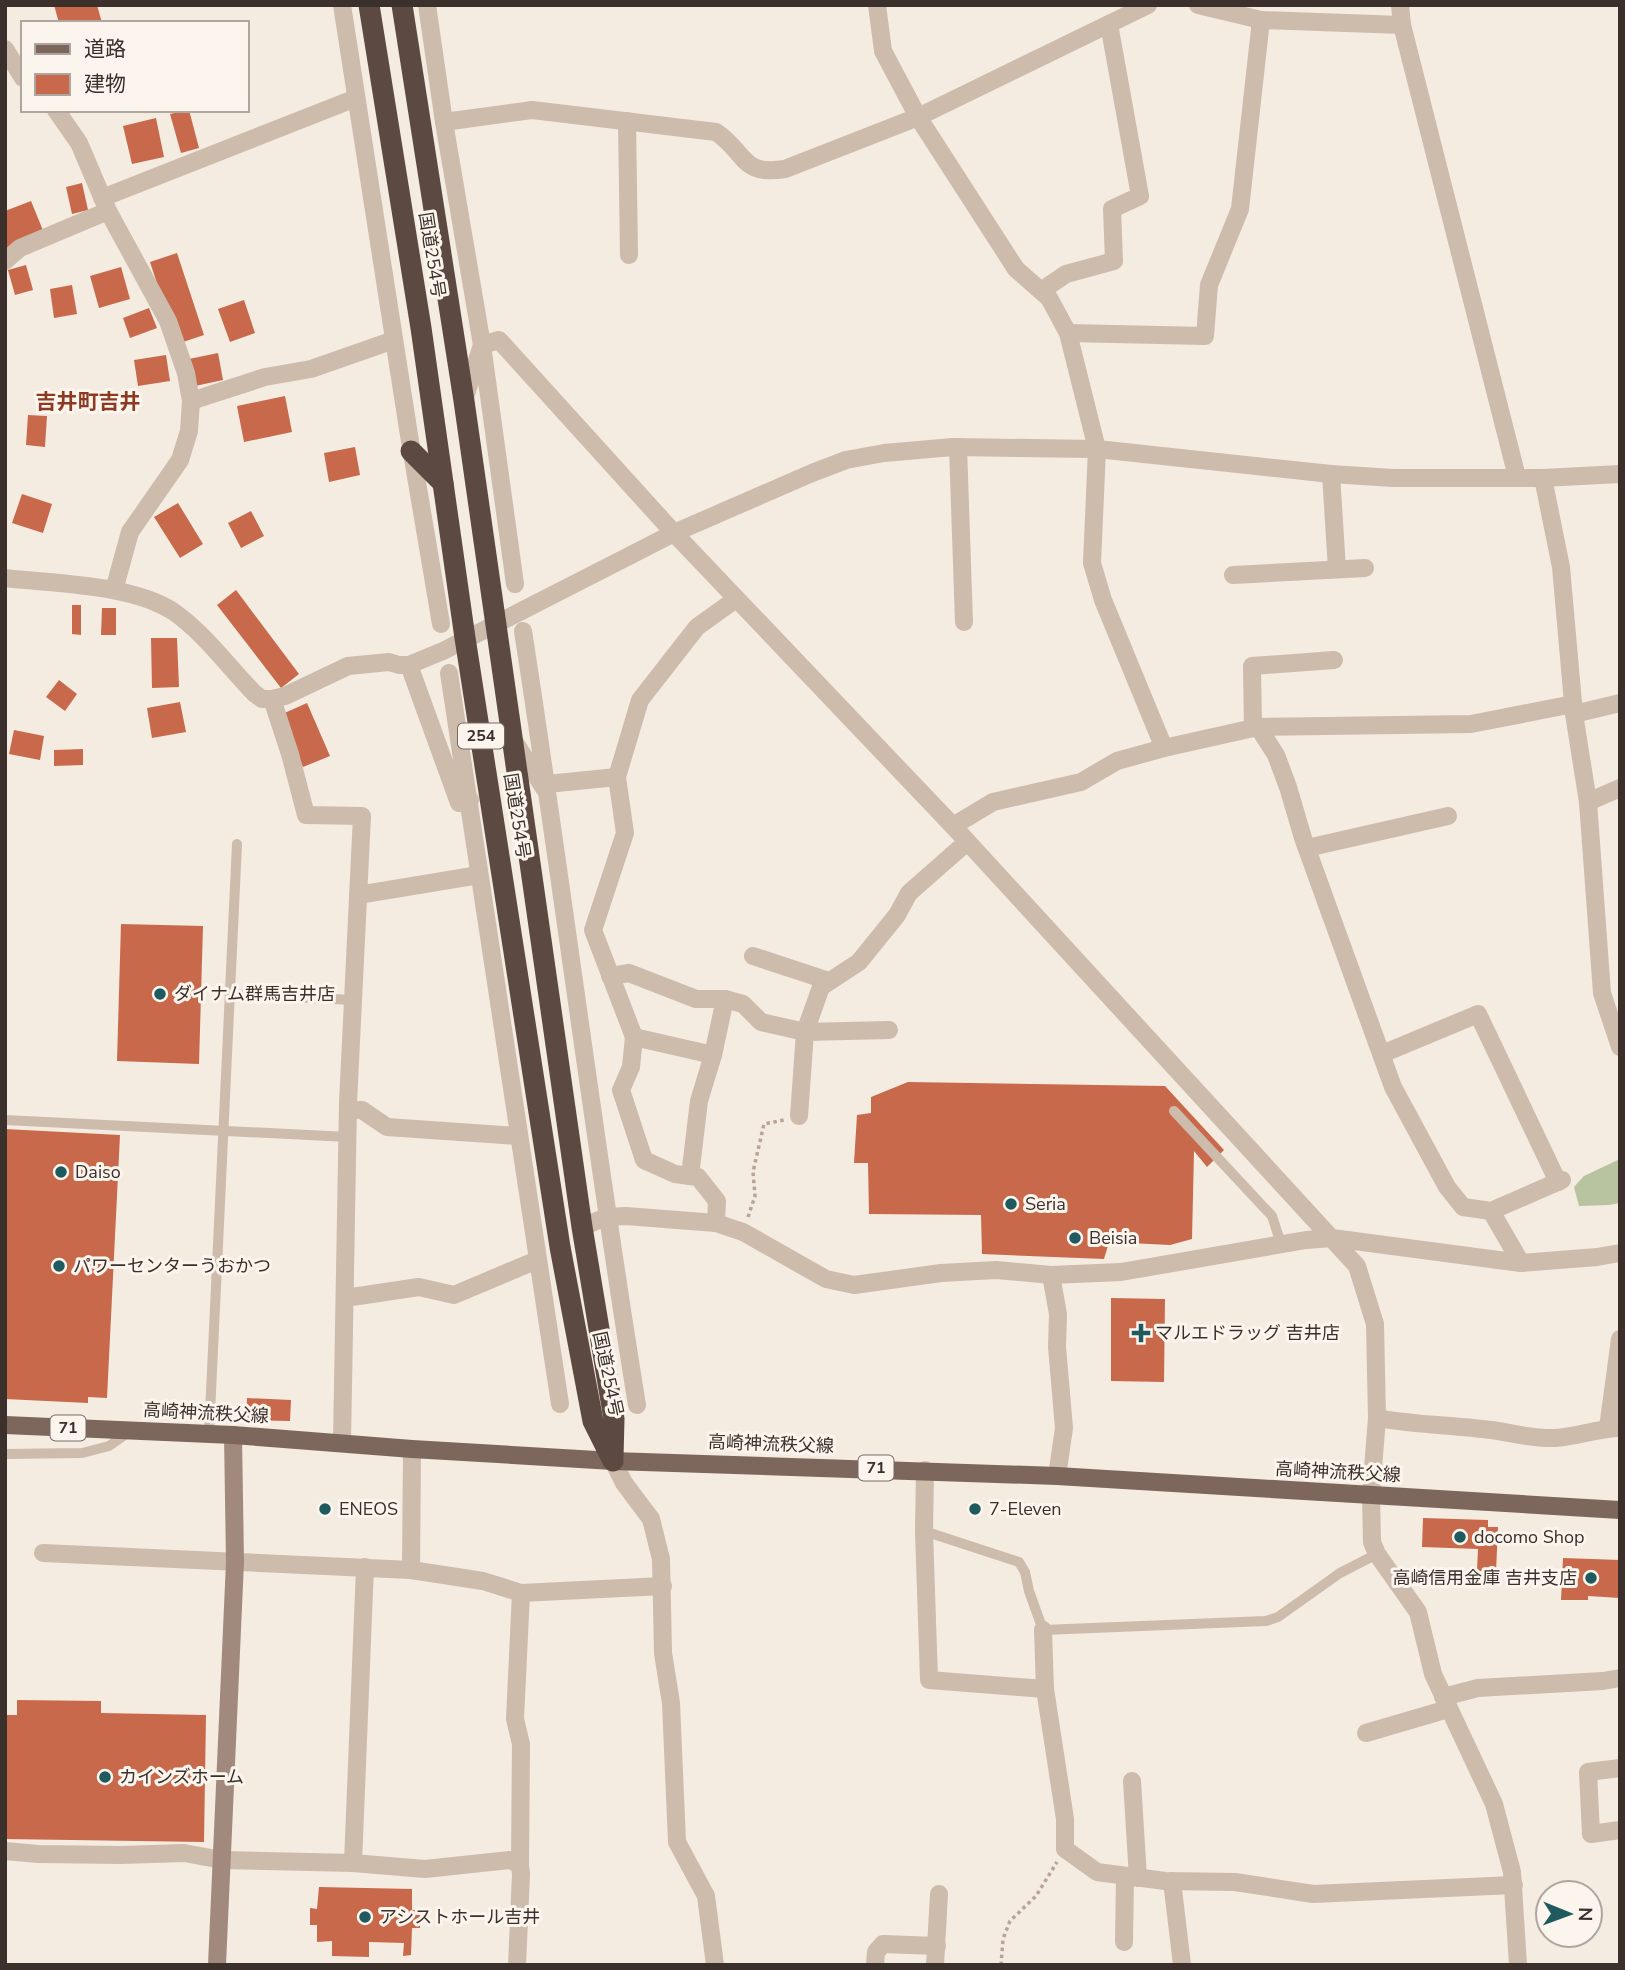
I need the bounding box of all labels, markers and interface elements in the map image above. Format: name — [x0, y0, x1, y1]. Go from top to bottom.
legend — [21, 21, 248, 112]
text: 道路 — [84, 35, 126, 63]
text: 建物 — [84, 70, 126, 98]
street label: 国道254号 — [413, 210, 451, 300]
district label: 吉井町吉井 — [36, 388, 141, 416]
road number: 254 — [458, 723, 504, 748]
street label: 国道254号 — [498, 771, 536, 861]
place label: ダイナム群馬吉井店 — [174, 982, 335, 1006]
marker: ダイナム群馬吉井店 — [152, 986, 168, 1002]
place label: Daiso — [75, 1160, 121, 1184]
marker: Daiso — [53, 1164, 69, 1180]
place label: Seria — [1025, 1192, 1066, 1216]
marker: Seria — [1003, 1196, 1019, 1212]
place label: Beisia — [1089, 1226, 1137, 1250]
marker: Beisia — [1067, 1230, 1083, 1246]
place label: パワーセンターうおかつ — [73, 1254, 271, 1278]
marker: パワーセンターうおかつ — [51, 1258, 67, 1274]
place label: マルエドラッグ 吉井店 — [1155, 1321, 1340, 1345]
marker: マルエドラッグ 吉井店 — [1133, 1325, 1149, 1341]
street label: 国道254号 — [587, 1329, 629, 1419]
street label: 高崎神流秩父線 — [142, 1398, 270, 1428]
road number: 71 — [50, 1416, 86, 1440]
street label: 高崎神流秩父線 — [708, 1430, 834, 1458]
road number: 71 — [858, 1456, 894, 1480]
street label: 高崎神流秩父線 — [1274, 1457, 1402, 1487]
place label: ENEOS — [339, 1497, 398, 1521]
place label: 7-Eleven — [989, 1497, 1062, 1521]
marker: ENEOS — [317, 1501, 333, 1517]
marker: 7-Eleven — [967, 1501, 983, 1517]
place label: docomo Shop — [1474, 1525, 1585, 1549]
marker: docomo Shop — [1452, 1529, 1468, 1545]
place label: 高崎信用金庫 吉井支店 — [1392, 1566, 1577, 1590]
marker: 高崎信用金庫 吉井支店 — [1583, 1570, 1599, 1586]
place label: カインズホーム — [119, 1765, 244, 1789]
marker: カインズホーム — [97, 1769, 113, 1785]
north arrow — [1534, 1879, 1604, 1949]
place label: アシストホール吉井 — [379, 1905, 540, 1929]
text: N — [1572, 1907, 1598, 1922]
marker: アシストホール吉井 — [357, 1909, 373, 1925]

